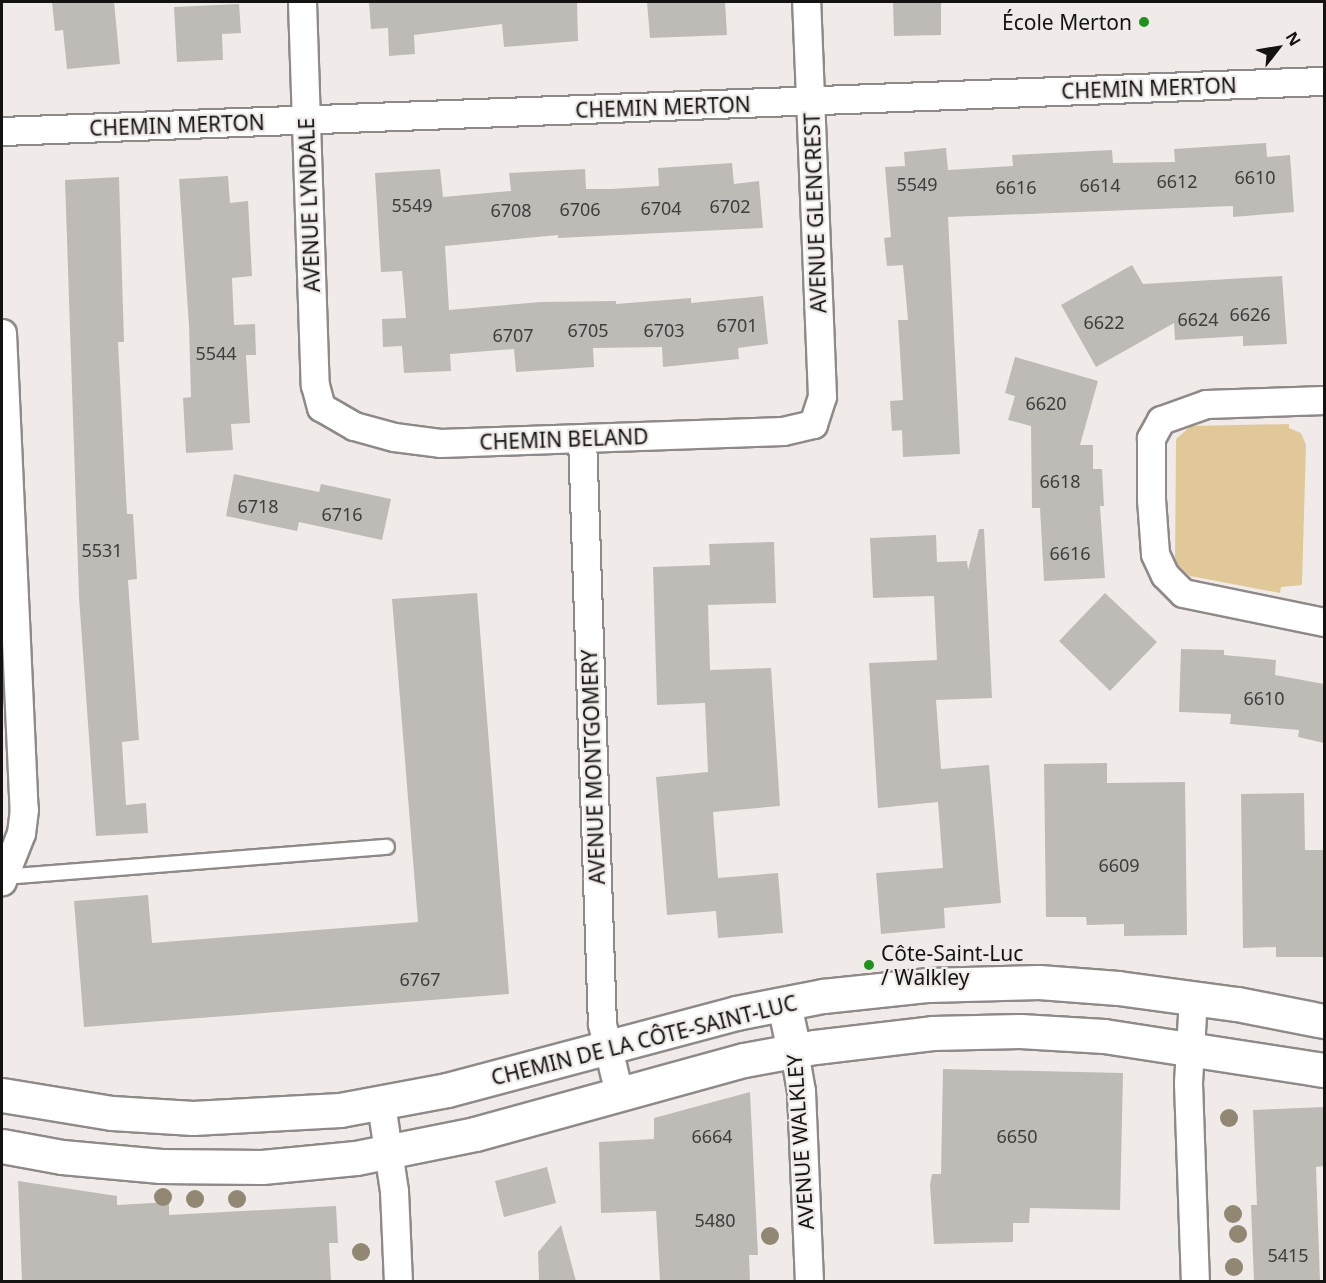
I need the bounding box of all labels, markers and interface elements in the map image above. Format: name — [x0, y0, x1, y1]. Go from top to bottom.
place label: École Merton — [1002, 9, 1132, 35]
marker: École Merton — [1137, 15, 1151, 29]
north arrow — [1248, 18, 1308, 78]
text: N — [1281, 27, 1306, 50]
street label: CHEMIN MERTON — [1061, 72, 1237, 104]
street label: CHEMIN MERTON — [575, 91, 751, 123]
street label: CHEMIN MERTON — [89, 109, 265, 141]
street label: AVENUE GLENCREST — [799, 112, 831, 314]
street label: AVENUE LYNDALE — [293, 117, 325, 293]
house number: 6610 — [1234, 166, 1276, 188]
house number: 6612 — [1156, 170, 1198, 192]
house number: 5549 — [896, 173, 938, 195]
house number: 6614 — [1079, 174, 1121, 196]
house number: 6616 — [995, 176, 1037, 198]
house number: 5549 — [391, 194, 433, 216]
house number: 6702 — [709, 195, 751, 217]
house number: 6704 — [640, 197, 682, 219]
house number: 6706 — [559, 198, 601, 220]
house number: 6708 — [490, 199, 532, 221]
house number: 6626 — [1229, 303, 1271, 325]
house number: 6624 — [1177, 308, 1219, 330]
house number: 6622 — [1083, 311, 1125, 333]
house number: 6701 — [716, 314, 758, 336]
house number: 6705 — [567, 319, 609, 341]
house number: 6703 — [643, 319, 685, 341]
house number: 6707 — [492, 324, 534, 346]
house number: 5544 — [195, 342, 237, 364]
house number: 6620 — [1025, 392, 1067, 414]
street label: CHEMIN BELAND — [479, 423, 649, 455]
house number: 6618 — [1039, 470, 1081, 492]
house number: 6718 — [237, 495, 279, 517]
house number: 6716 — [321, 503, 363, 525]
house number: 5531 — [81, 539, 123, 561]
house number: 6616 — [1049, 542, 1091, 564]
street label: AVENUE MONTGOMERY — [576, 649, 610, 885]
house number: 6610 — [1243, 687, 1285, 709]
house number: 6609 — [1098, 854, 1140, 876]
place label: Côte-Saint-Luc / Walkley — [881, 940, 1023, 990]
marker: Côte-Saint-Luc / Walkley — [862, 958, 876, 972]
house number: 6767 — [399, 968, 441, 990]
street label: CHEMIN DE LA CÔTE-SAINT-LUC — [489, 990, 799, 1090]
street label: AVENUE WALKLEY — [781, 1053, 819, 1231]
house number: 6664 — [691, 1125, 733, 1147]
house number: 6650 — [996, 1125, 1038, 1147]
house number: 5480 — [694, 1209, 736, 1231]
house number: 5415 — [1267, 1244, 1309, 1266]

